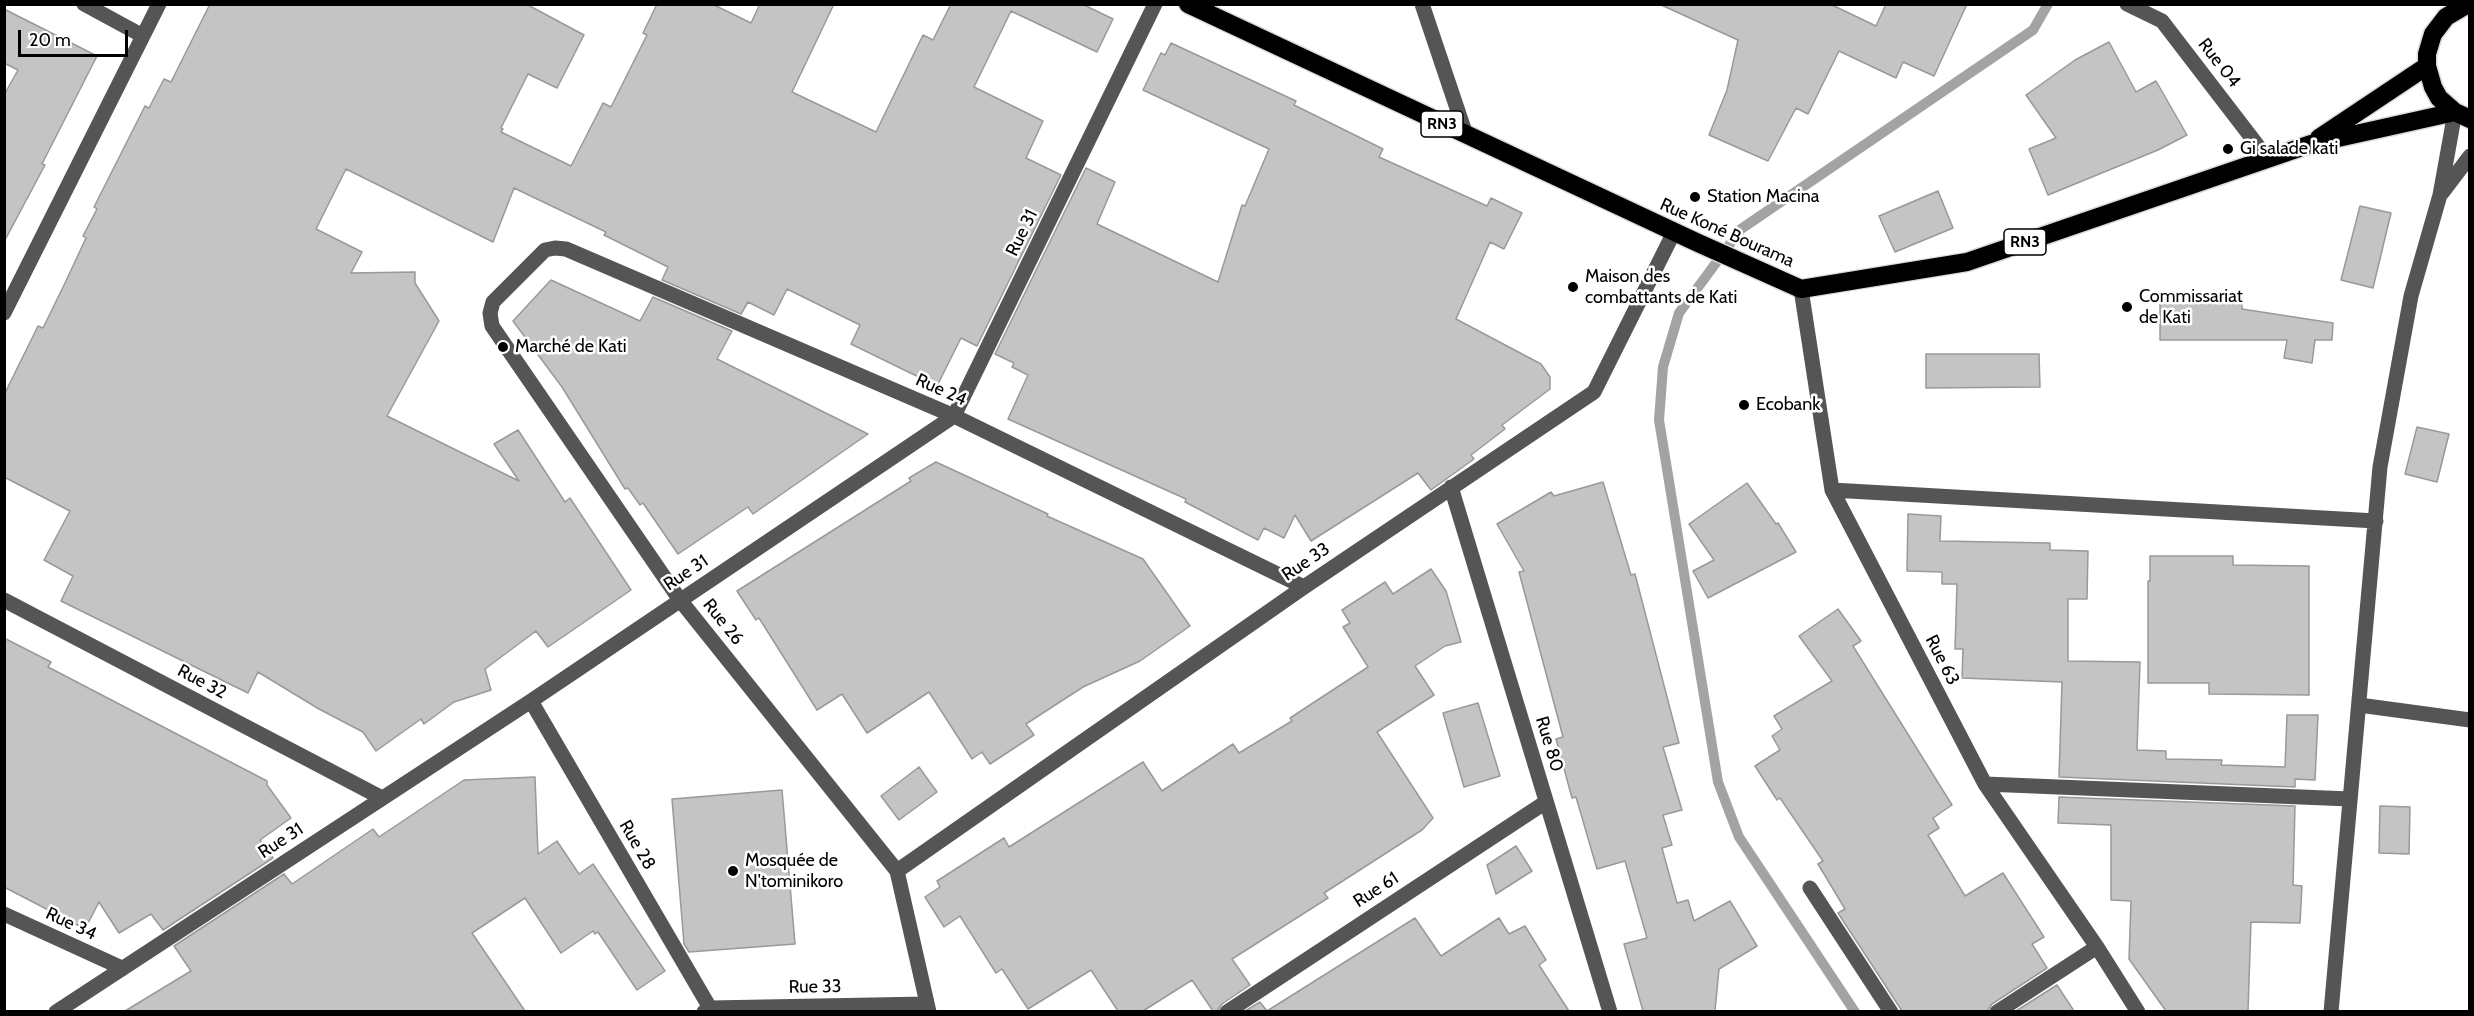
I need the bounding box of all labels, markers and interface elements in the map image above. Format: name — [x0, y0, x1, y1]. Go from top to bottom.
scale bar — [21, 18, 130, 56]
text: 20 m — [29, 29, 71, 51]
street label: Rue 04 — [2193, 34, 2245, 92]
road number: RN3 — [1421, 111, 1463, 137]
place label: Gi salade kati — [2240, 138, 2338, 160]
marker: Gi salade kati — [2221, 142, 2235, 156]
place label: Station Macina — [1707, 186, 1819, 208]
marker: Station Macina — [1688, 190, 1702, 204]
street label: Rue Koné Bourama — [1656, 194, 1798, 272]
street label: Rue 31 — [1002, 206, 1042, 260]
road number: RN3 — [2004, 229, 2046, 255]
place label: Maison des combattants de Kati — [1585, 266, 1737, 308]
marker: Maison des combattants de Kati — [1566, 280, 1580, 294]
place label: Commissariat de Kati — [2139, 286, 2243, 328]
marker: Commissariat de Kati — [2120, 300, 2134, 314]
place label: Marché de Kati — [515, 336, 627, 358]
marker: Marché de Kati — [496, 340, 510, 354]
street label: Rue 24 — [912, 369, 970, 411]
place label: Ecobank — [1756, 394, 1820, 416]
marker: Ecobank — [1737, 398, 1751, 412]
street label: Rue 33 — [1278, 538, 1334, 586]
street label: Rue 31 — [660, 550, 712, 596]
street label: Rue 26 — [698, 595, 748, 649]
street label: Rue 63 — [1920, 631, 1964, 689]
street label: Rue 32 — [174, 660, 230, 704]
street label: Rue 80 — [1530, 714, 1568, 774]
street label: Rue 28 — [614, 816, 660, 874]
street label: Rue 31 — [255, 819, 307, 863]
place label: Mosquée de N'tominikoro — [745, 850, 843, 892]
marker: Mosquée de N'tominikoro — [726, 864, 740, 878]
street label: Rue 61 — [1349, 868, 1403, 912]
street label: Rue 34 — [42, 903, 100, 945]
street label: Rue 33 — [788, 976, 842, 998]

